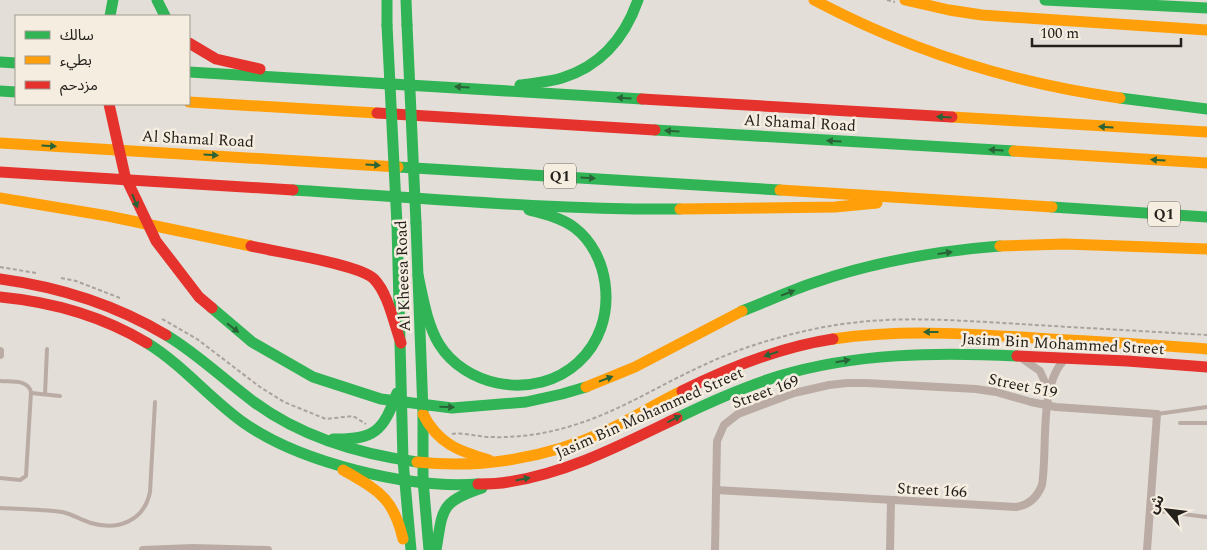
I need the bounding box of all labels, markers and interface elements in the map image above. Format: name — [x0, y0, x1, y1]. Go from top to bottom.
legend — [15, 15, 190, 105]
scale bar — [1032, 15, 1181, 47]
text: 100 m — [1040, 22, 1079, 45]
text: سالك — [60, 24, 94, 47]
text: بطيء — [60, 49, 92, 72]
text: مزدحم — [60, 74, 98, 97]
one-way arrow — [454, 83, 470, 91]
one-way arrow — [616, 93, 632, 101]
street label: Al Shamal Road — [743, 108, 857, 138]
one-way arrow — [935, 113, 951, 121]
one-way arrow — [1098, 122, 1114, 130]
street label: Al Shamal Road — [141, 124, 255, 154]
one-way arrow — [663, 127, 679, 135]
one-way arrow — [826, 136, 842, 144]
one-way arrow — [41, 142, 57, 150]
one-way arrow — [988, 146, 1004, 154]
one-way arrow — [203, 152, 219, 160]
one-way arrow — [1150, 156, 1166, 164]
one-way arrow — [365, 162, 381, 170]
road number: Q1 — [544, 164, 576, 188]
one-way arrow — [580, 174, 596, 182]
one-way arrow — [131, 194, 139, 209]
road number: Q1 — [1148, 202, 1180, 226]
street label: Al Kheesa Road — [389, 220, 417, 332]
one-way arrow — [937, 249, 953, 257]
one-way arrow — [781, 289, 796, 297]
one-way arrow — [226, 323, 239, 334]
street label: Jasim Bin Mohammed Street — [961, 327, 1165, 361]
one-way arrow — [923, 328, 939, 336]
one-way arrow — [763, 350, 778, 358]
one-way arrow — [835, 356, 851, 364]
street label: Jasim Bin Mohammed Street — [552, 360, 747, 465]
street label: Street 519 — [986, 367, 1060, 405]
street label: Street 169 — [728, 369, 802, 415]
one-way arrow — [599, 375, 614, 383]
one-way arrow — [440, 404, 456, 412]
one-way arrow — [666, 415, 681, 423]
one-way arrow — [516, 474, 532, 482]
street label: Street 166 — [896, 476, 968, 504]
north arrow — [1142, 485, 1192, 535]
text: ش — [1142, 491, 1170, 518]

